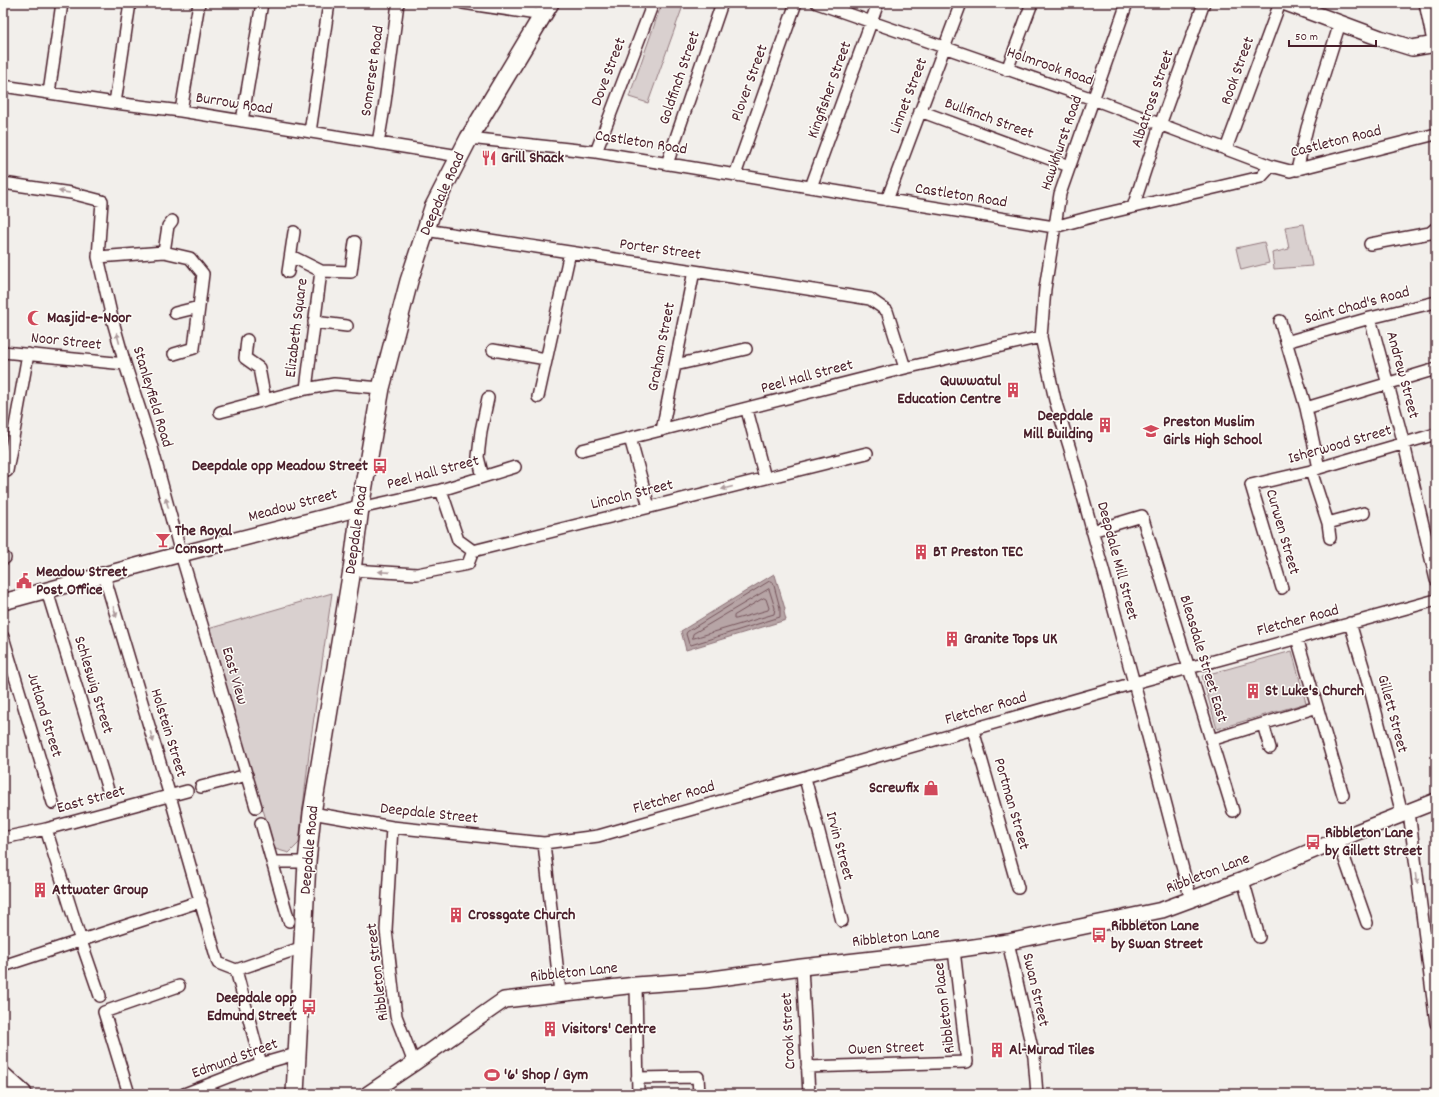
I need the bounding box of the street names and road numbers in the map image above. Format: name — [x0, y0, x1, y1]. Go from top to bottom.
street label: Somerset Road — [355, 24, 391, 118]
street label: Goldfinch Street — [653, 28, 707, 128]
street label: Dove Street — [585, 34, 633, 110]
street label: Rook Street — [1215, 34, 1261, 108]
street label: Kingfisher Street — [802, 38, 858, 142]
street label: Plover Street — [725, 41, 775, 125]
street label: Holmrook Road — [1004, 41, 1096, 93]
street label: Albatross Street — [1126, 47, 1181, 151]
street label: Linnet Street — [884, 55, 934, 137]
street label: Burrow Road — [194, 87, 274, 121]
street label: Bullfinch Street — [941, 92, 1037, 146]
street label: Hawkhurst Road — [1035, 92, 1089, 194]
street label: Castleton Road — [1288, 120, 1384, 164]
street label: Castleton Road — [593, 124, 689, 162]
street label: Deepdale Road — [414, 149, 472, 239]
street label: Castleton Road — [913, 177, 1009, 215]
street label: Porter Street — [618, 233, 702, 267]
street label: Elizabeth Square — [279, 277, 315, 379]
street label: Saint Chad's Road — [1302, 281, 1412, 331]
street label: Graham Street — [642, 301, 682, 393]
street label: Noor Street — [30, 327, 102, 357]
street label: Andrew Street — [1379, 329, 1425, 421]
street label: Stanleyfield Road — [126, 344, 178, 450]
street label: Peel Hall Street — [758, 354, 856, 400]
street label: Isherwood Street — [1286, 419, 1394, 471]
street label: Peel Hall Street — [384, 450, 482, 496]
street label: Lincoln Street — [588, 474, 676, 516]
street label: Meadow Street — [246, 483, 340, 529]
street label: Deepdale Road — [339, 484, 375, 576]
street label: Curwen Street — [1259, 487, 1305, 578]
street label: Deepdale Mill Street — [1090, 499, 1144, 623]
street label: Bleasdale Street East — [1173, 592, 1233, 726]
street label: Fletcher Road — [1254, 599, 1342, 643]
street label: Schleswig Street — [67, 633, 119, 737]
street label: East View — [215, 644, 253, 708]
street label: Jutland Street — [20, 670, 68, 760]
street label: Gillett Street — [1371, 672, 1413, 756]
street label: Holstein Street — [144, 686, 192, 780]
street label: Fletcher Road — [942, 686, 1030, 732]
street label: Portman Street — [987, 755, 1035, 853]
street label: Fletcher Road — [630, 775, 718, 821]
street label: East Street — [54, 780, 128, 820]
street label: Deepdale Street — [379, 797, 479, 831]
street label: Deepdale Road — [295, 805, 325, 895]
street label: Irvin Street — [819, 809, 859, 883]
street label: Ribbleton Lane — [1163, 847, 1253, 901]
street label: Ribbleton Street — [361, 922, 395, 1022]
street label: Ribbleton Lane — [851, 922, 941, 954]
street label: Swan Street — [1015, 951, 1055, 1029]
street label: Ribbleton Lane — [529, 957, 619, 989]
street label: Ribbleton Place — [928, 961, 962, 1055]
street label: Crook Street — [775, 992, 803, 1070]
street label: Edmund Street — [189, 1033, 281, 1085]
street label: Owen Street — [847, 1036, 925, 1062]

